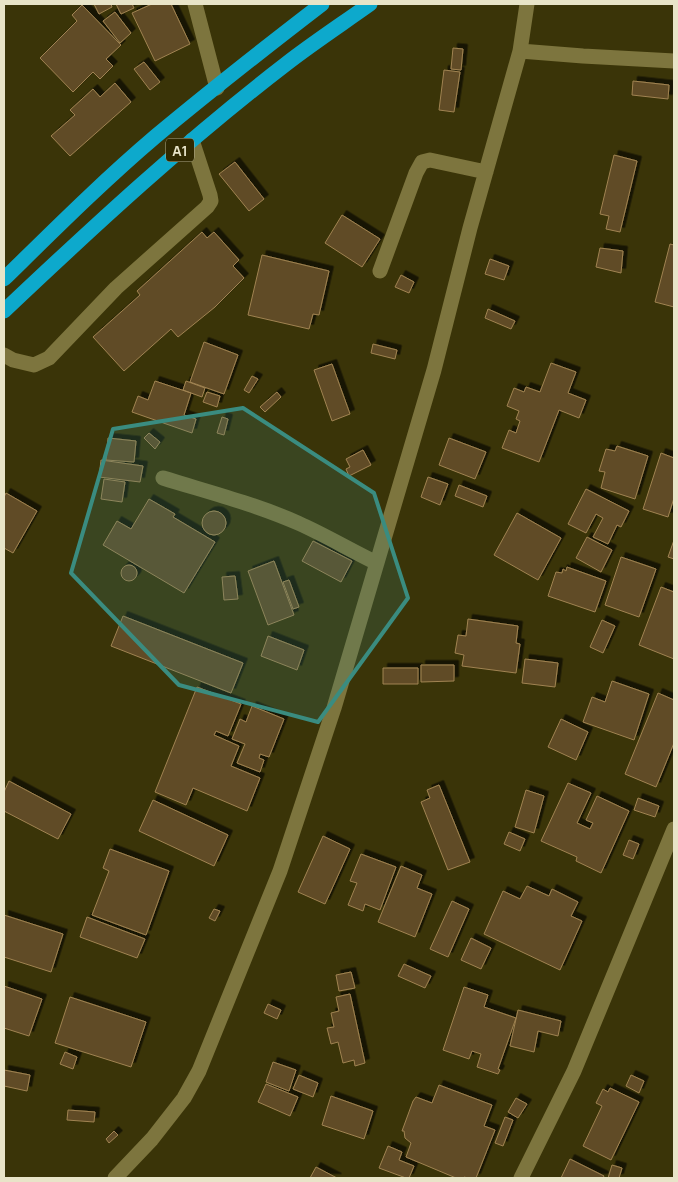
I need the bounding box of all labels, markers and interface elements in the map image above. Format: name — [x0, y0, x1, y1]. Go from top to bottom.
road number: A1 — [166, 138, 194, 162]

